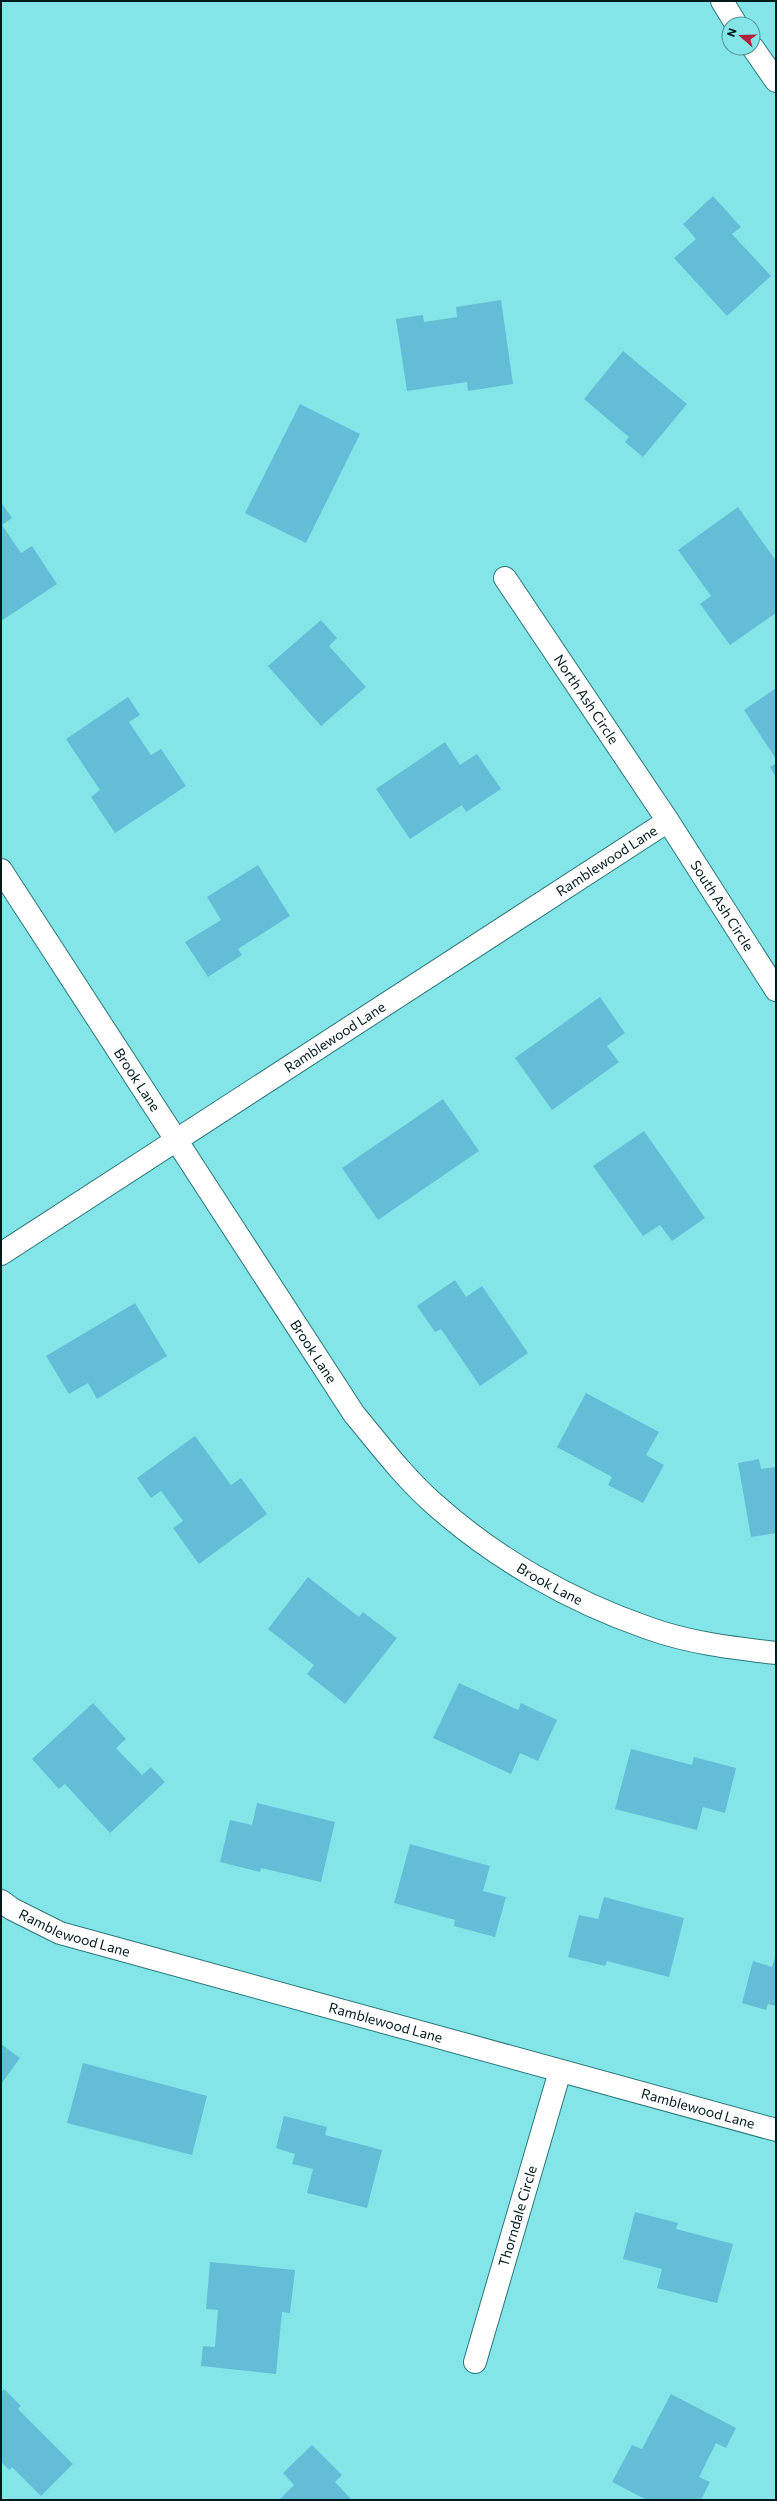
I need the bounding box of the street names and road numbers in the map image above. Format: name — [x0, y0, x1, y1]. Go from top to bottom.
street label: North Ash Circle — [551, 651, 623, 747]
street label: Ramblewood Lane — [553, 821, 660, 899]
street label: South Ash Circle — [687, 857, 758, 954]
street label: Ramblewood Lane — [281, 998, 388, 1076]
street label: Brook Lane — [111, 1045, 164, 1114]
street label: Brook Lane — [287, 1316, 341, 1386]
street label: Brook Lane — [514, 1559, 585, 1608]
street label: Ramblewood Lane — [16, 1905, 132, 1960]
street label: Ramblewood Lane — [327, 1998, 445, 2046]
street label: Ramblewood Lane — [639, 2084, 757, 2132]
street label: Thorndale Circle — [494, 2163, 540, 2269]

